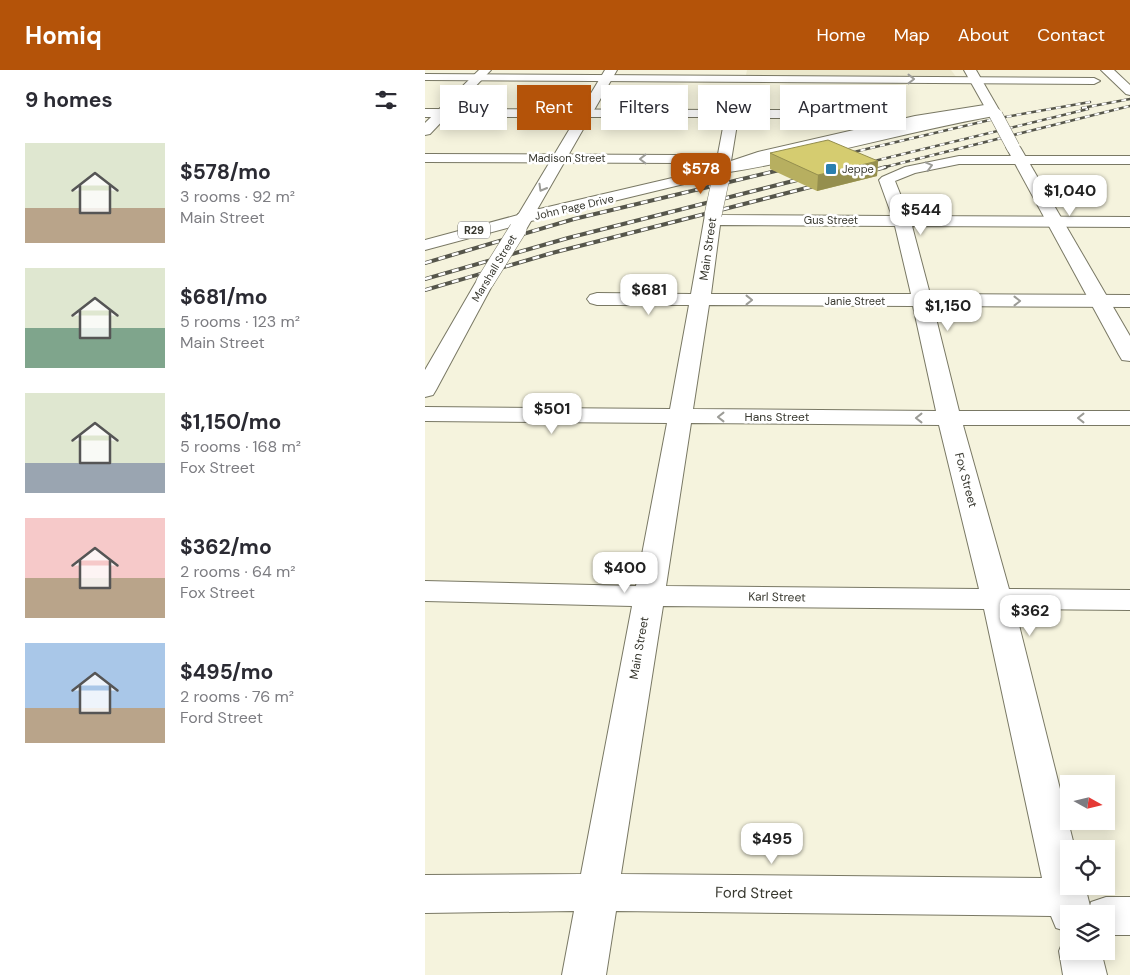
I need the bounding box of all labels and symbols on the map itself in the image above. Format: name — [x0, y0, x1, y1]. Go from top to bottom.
one-way arrow — [908, 74, 915, 84]
street label: Madison Street — [528, 151, 606, 165]
pin: $578 — [671, 152, 731, 195]
one-way arrow — [639, 154, 646, 164]
one-way arrow — [925, 161, 933, 171]
marker: Jeppe — [824, 162, 838, 176]
place label: Jeppe — [842, 162, 874, 176]
pin: $1,040 — [1029, 174, 1111, 217]
one-way arrow — [538, 183, 548, 192]
street label: John Page Drive — [533, 191, 615, 223]
pin: $544 — [891, 194, 951, 236]
street label: Gus Street — [804, 213, 858, 227]
street label: Main Street — [696, 216, 720, 282]
road number: R29 — [458, 222, 490, 238]
street label: Marshall Street — [468, 232, 520, 304]
pin: $681 — [619, 274, 679, 316]
pin: $1,150 — [907, 290, 989, 332]
street label: Janie Street — [825, 294, 885, 308]
one-way arrow — [746, 295, 753, 305]
one-way arrow — [1013, 296, 1021, 306]
pin: $501 — [522, 392, 582, 435]
street label: Hans Street — [745, 409, 810, 425]
one-way arrow — [717, 412, 725, 422]
one-way arrow — [915, 413, 922, 423]
one-way arrow — [1077, 413, 1085, 423]
street label: Fox Street — [951, 451, 981, 509]
pin: $400 — [595, 552, 655, 594]
street label: Karl Street — [748, 588, 806, 606]
pin: $362 — [1000, 594, 1060, 637]
street label: Main Street — [626, 615, 652, 681]
north arrow — [1060, 775, 1115, 830]
pin: $495 — [742, 822, 802, 865]
street label: Ford Street — [715, 882, 793, 904]

